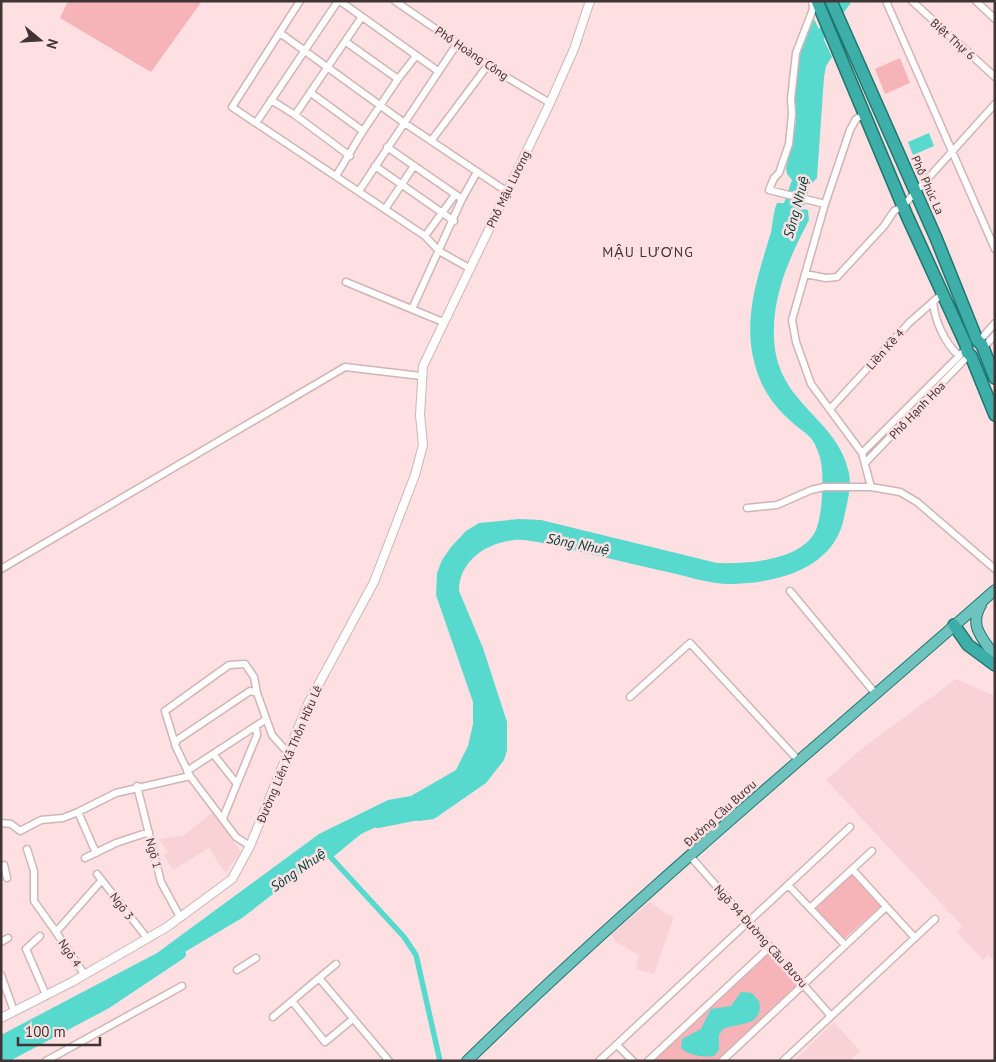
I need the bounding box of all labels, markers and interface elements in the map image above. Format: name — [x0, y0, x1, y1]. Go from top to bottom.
north arrow — [15, 15, 65, 65]
street label: Biệt Thự 6 — [928, 15, 978, 63]
street label: Phố Hoàng Công — [432, 23, 512, 83]
text: N — [42, 37, 62, 51]
street label: Phố Mậu Lương — [483, 148, 533, 230]
street label: Phố Phúc La — [908, 153, 948, 217]
water label: Sông Nhuệ — [779, 174, 813, 240]
district label: MẬU LƯƠNG — [602, 243, 694, 261]
street label: Liền Kề 4 — [863, 325, 907, 372]
street label: Phố Hạnh Hoa — [886, 378, 948, 442]
water label: Sông Nhuệ — [545, 529, 611, 559]
street label: Đường Liên Xã Thôn Hữu Lê — [253, 683, 325, 826]
street label: Đường Cầu Bươu — [680, 776, 759, 850]
street label: Ngõ 1 — [143, 836, 165, 870]
water label: Sông Nhuệ — [267, 844, 329, 896]
street label: Ngõ 94 Đường Cầu Bươu — [711, 882, 811, 990]
street label: Ngõ 3 — [107, 889, 137, 923]
street label: Ngõ 4 — [55, 936, 85, 970]
scale bar — [18, 1014, 100, 1046]
text: 100 m — [25, 1022, 66, 1041]

